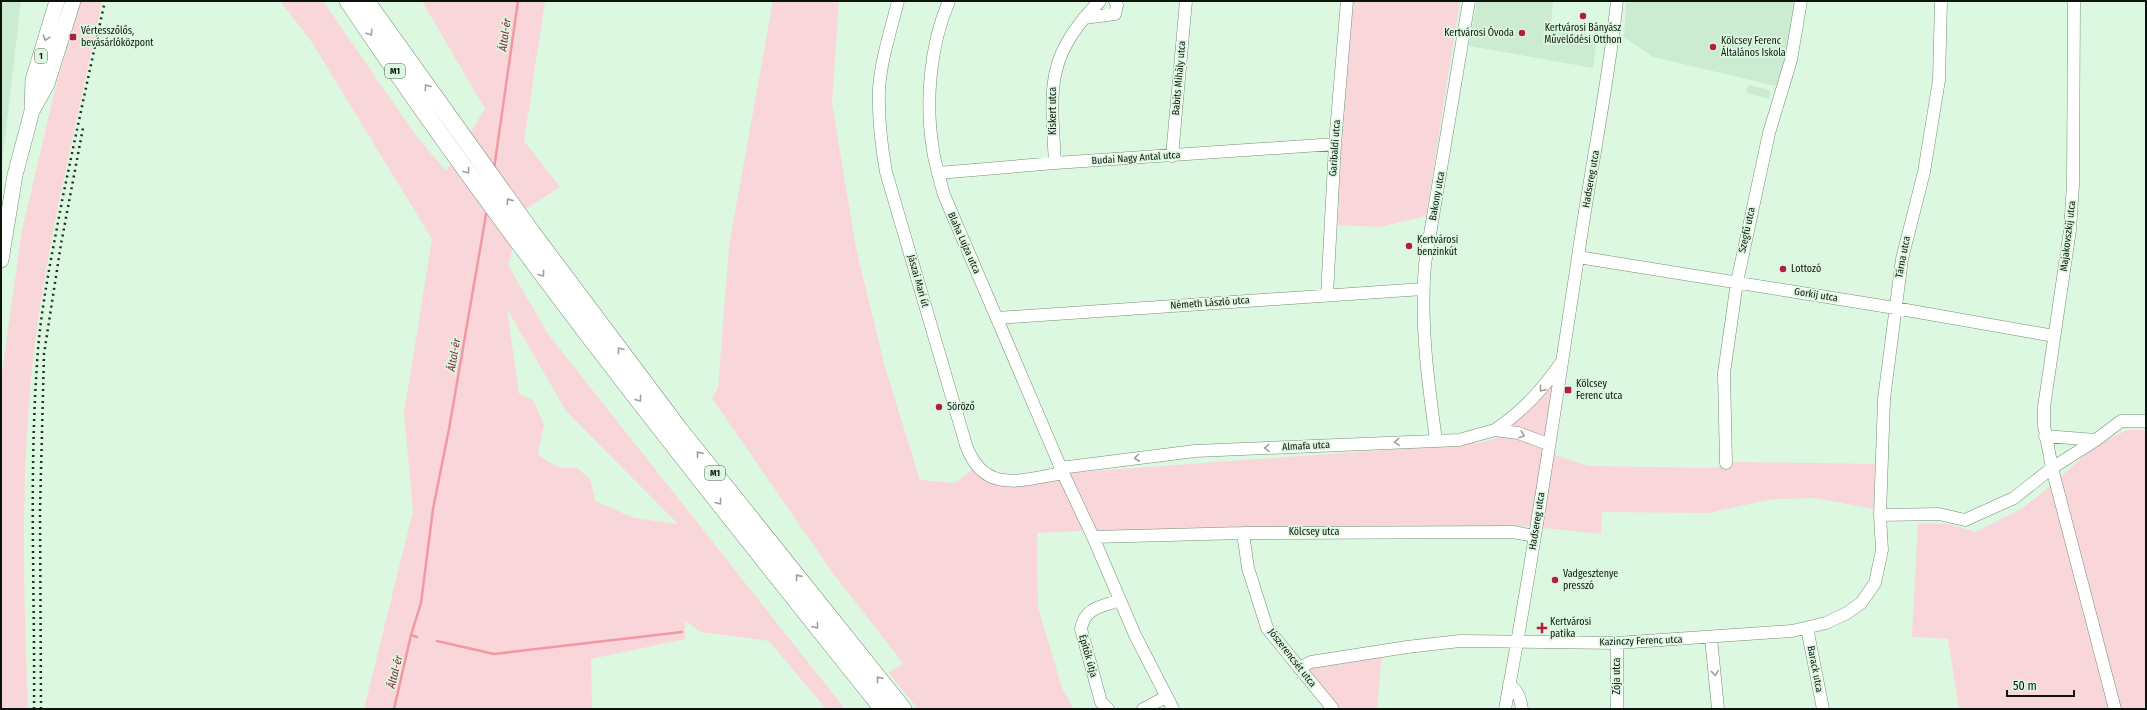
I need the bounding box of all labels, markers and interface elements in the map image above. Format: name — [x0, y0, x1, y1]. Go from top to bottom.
marker: Kertvárosi Bányász Művelődési Otthon — [1578, 11, 1588, 21]
water label: Által-ér — [495, 16, 514, 53]
place label: Kertvárosi Bányász Művelődési Otthon — [1544, 22, 1622, 46]
place label: Vértesszőlős, bevásárlóközpont — [81, 24, 154, 49]
place label: Kertvárosi Óvoda — [1444, 25, 1514, 39]
marker: Kertvárosi Óvoda — [1517, 28, 1527, 38]
one-way arrow — [365, 29, 372, 36]
marker: Vértesszőlős, bevásárlóközpont — [68, 32, 78, 42]
one-way arrow — [42, 34, 51, 41]
place label: Kölcsey Ferenc Általános Iskola — [1721, 35, 1786, 59]
street label: Babits Mihály utca — [1170, 40, 1188, 116]
marker: Kölcsey Ferenc Általános Iskola — [1708, 42, 1718, 52]
road number: 1 — [35, 49, 47, 63]
road number: M1 — [385, 64, 405, 78]
one-way arrow — [425, 84, 432, 91]
street label: Kiskert utca — [1047, 87, 1059, 135]
street label: Garibaldi utca — [1327, 119, 1343, 177]
street label: Budai Nagy Antal utca — [1091, 149, 1181, 167]
street label: Hadsereg utca — [1580, 149, 1602, 209]
one-way arrow — [462, 167, 470, 174]
street label: Bakony utca — [1427, 170, 1447, 221]
one-way arrow — [506, 198, 514, 205]
street label: Majakovszkij utca — [2058, 200, 2078, 272]
street label: Szegfű utca — [1735, 206, 1758, 254]
street label: Blaha Lujza utca — [945, 210, 983, 276]
place label: Kertvárosi benzinkút — [1417, 234, 1458, 258]
street label: Tárna utca — [1893, 235, 1913, 279]
marker: Kertvárosi benzinkút — [1404, 241, 1414, 251]
street label: Jászai Mari út — [905, 253, 932, 309]
place label: Lottozó — [1791, 263, 1821, 275]
marker: Lottozó — [1778, 264, 1788, 274]
one-way arrow — [538, 269, 545, 276]
street label: Gorkij utca — [1793, 286, 1839, 304]
street label: Németh László utca — [1170, 294, 1250, 312]
water label: Által-ér — [444, 336, 464, 374]
one-way arrow — [618, 348, 625, 355]
place label: Kölcsey Ferenc utca — [1576, 378, 1623, 402]
one-way arrow — [1539, 384, 1546, 391]
marker: Kölcsey Ferenc utca — [1563, 385, 1573, 395]
one-way arrow — [634, 394, 641, 401]
place label: Söröző — [947, 400, 975, 413]
marker: Söröző — [934, 402, 944, 412]
one-way arrow — [1519, 430, 1526, 439]
one-way arrow — [1394, 437, 1400, 446]
street label: Almafa utca — [1282, 439, 1330, 453]
one-way arrow — [1264, 444, 1270, 452]
one-way arrow — [697, 451, 704, 458]
one-way arrow — [1134, 453, 1140, 462]
road number: M1 — [705, 466, 725, 480]
street label: Hadsereg utca — [1527, 491, 1547, 551]
one-way arrow — [714, 497, 721, 504]
street label: Kölcsey utca — [1289, 526, 1339, 538]
place label: Vadgesztenye presszó — [1563, 568, 1618, 592]
one-way arrow — [795, 575, 802, 582]
marker: Vadgesztenye presszó — [1550, 575, 1560, 585]
place label: Kertvárosi patika — [1550, 616, 1591, 640]
one-way arrow — [812, 621, 819, 628]
marker: Kertvárosi patika — [1537, 623, 1547, 633]
street label: Jószerencsét utca — [1265, 626, 1319, 690]
street label: Építők útja — [1076, 633, 1102, 679]
street label: Kazinczy Ferenc utca — [1599, 634, 1683, 648]
street label: Barack utca — [1805, 645, 1825, 693]
water label: Által-ér — [383, 653, 406, 691]
street label: Zója utca — [1611, 657, 1623, 694]
one-way arrow — [1710, 670, 1719, 676]
scale bar — [2007, 672, 2074, 698]
one-way arrow — [877, 676, 884, 683]
text: 50 m — [2013, 679, 2037, 693]

